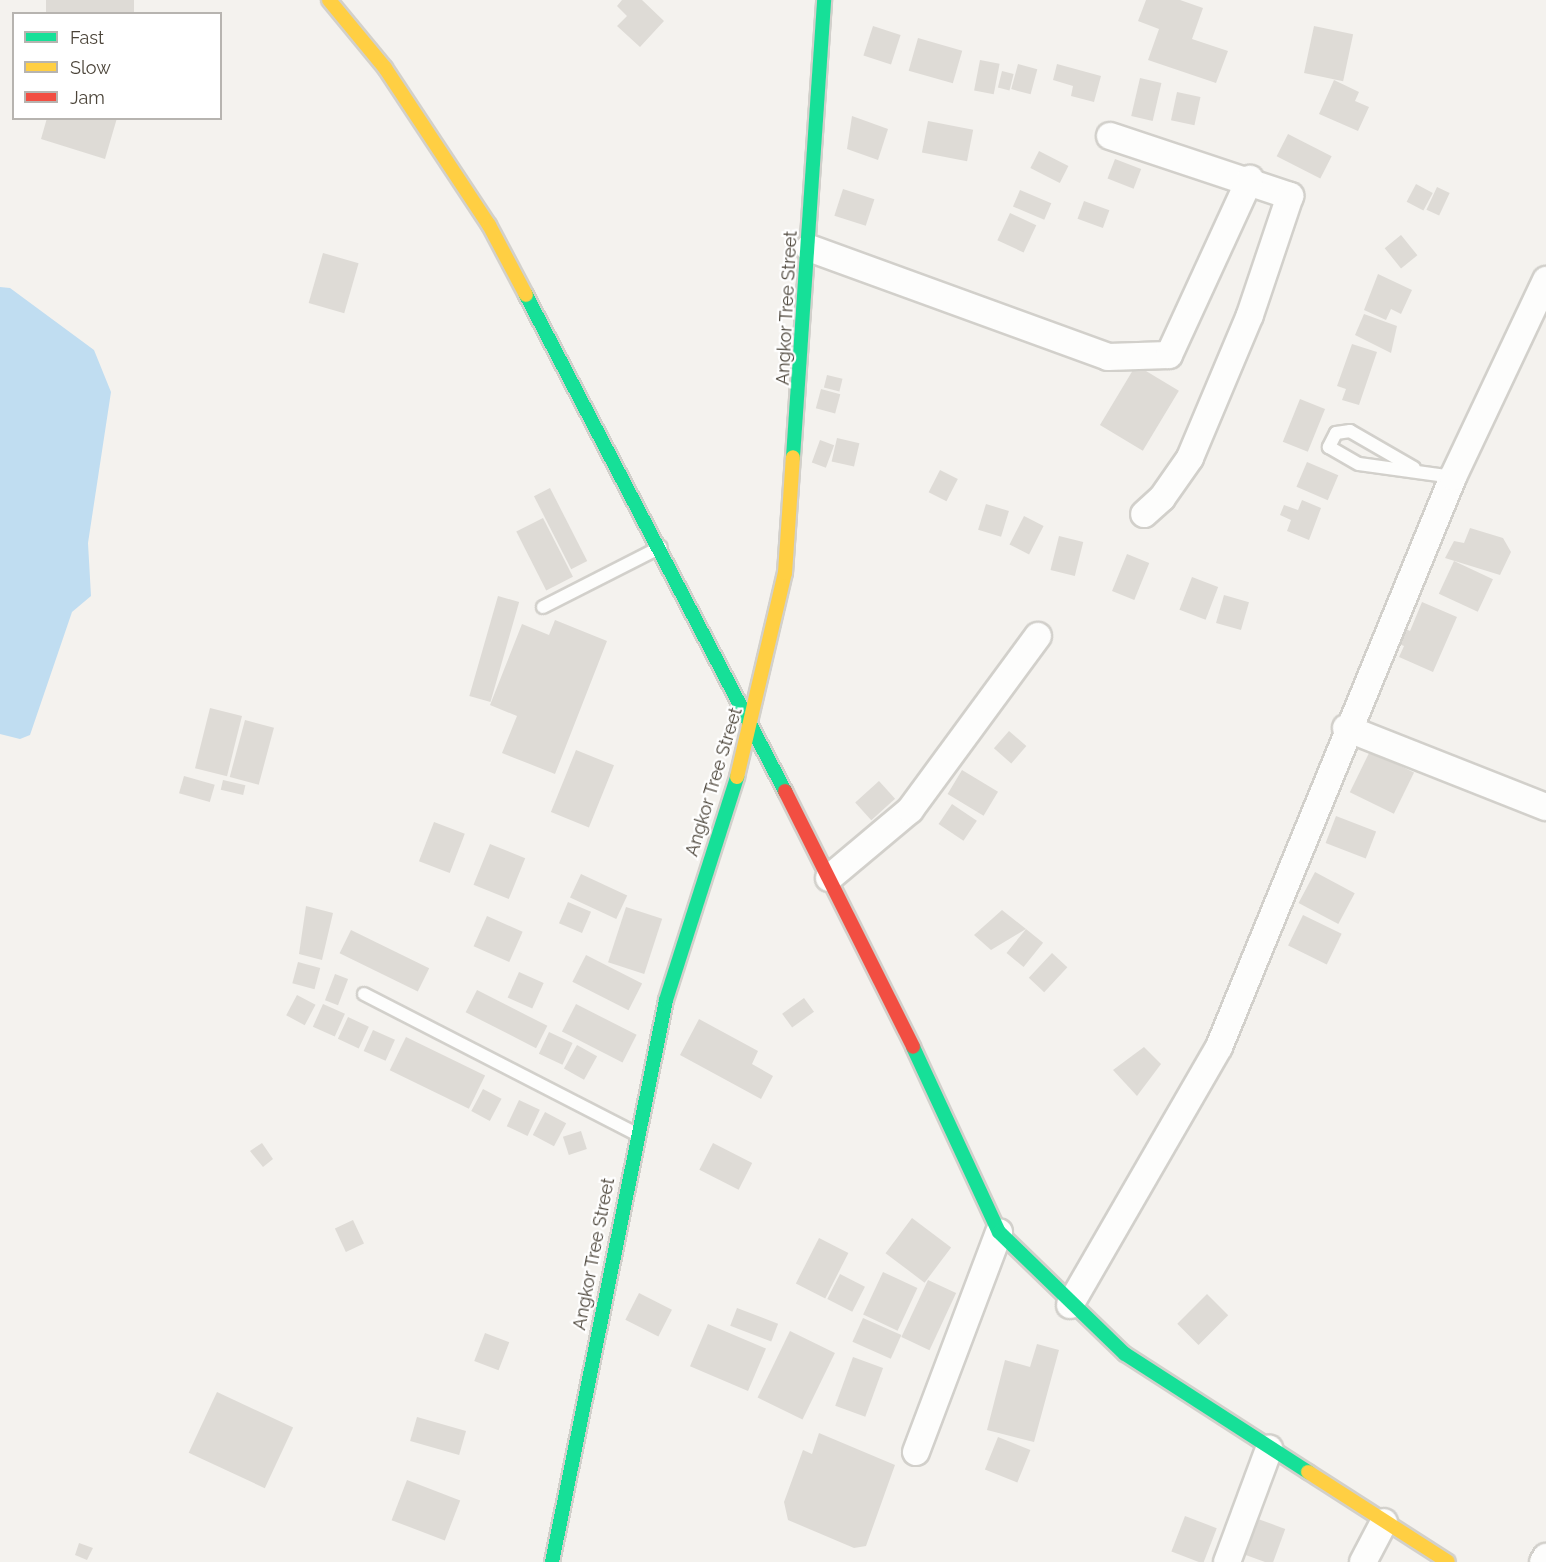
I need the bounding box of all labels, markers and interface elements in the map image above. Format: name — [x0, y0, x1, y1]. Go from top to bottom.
legend — [12, 12, 222, 120]
text: Fast — [70, 27, 104, 48]
text: Slow — [70, 57, 111, 78]
text: Jam — [70, 87, 105, 108]
street label: Angkor Tree Street — [772, 230, 802, 386]
street label: Angkor Tree Street — [681, 705, 747, 859]
street label: Angkor Tree Street — [569, 1176, 619, 1332]

